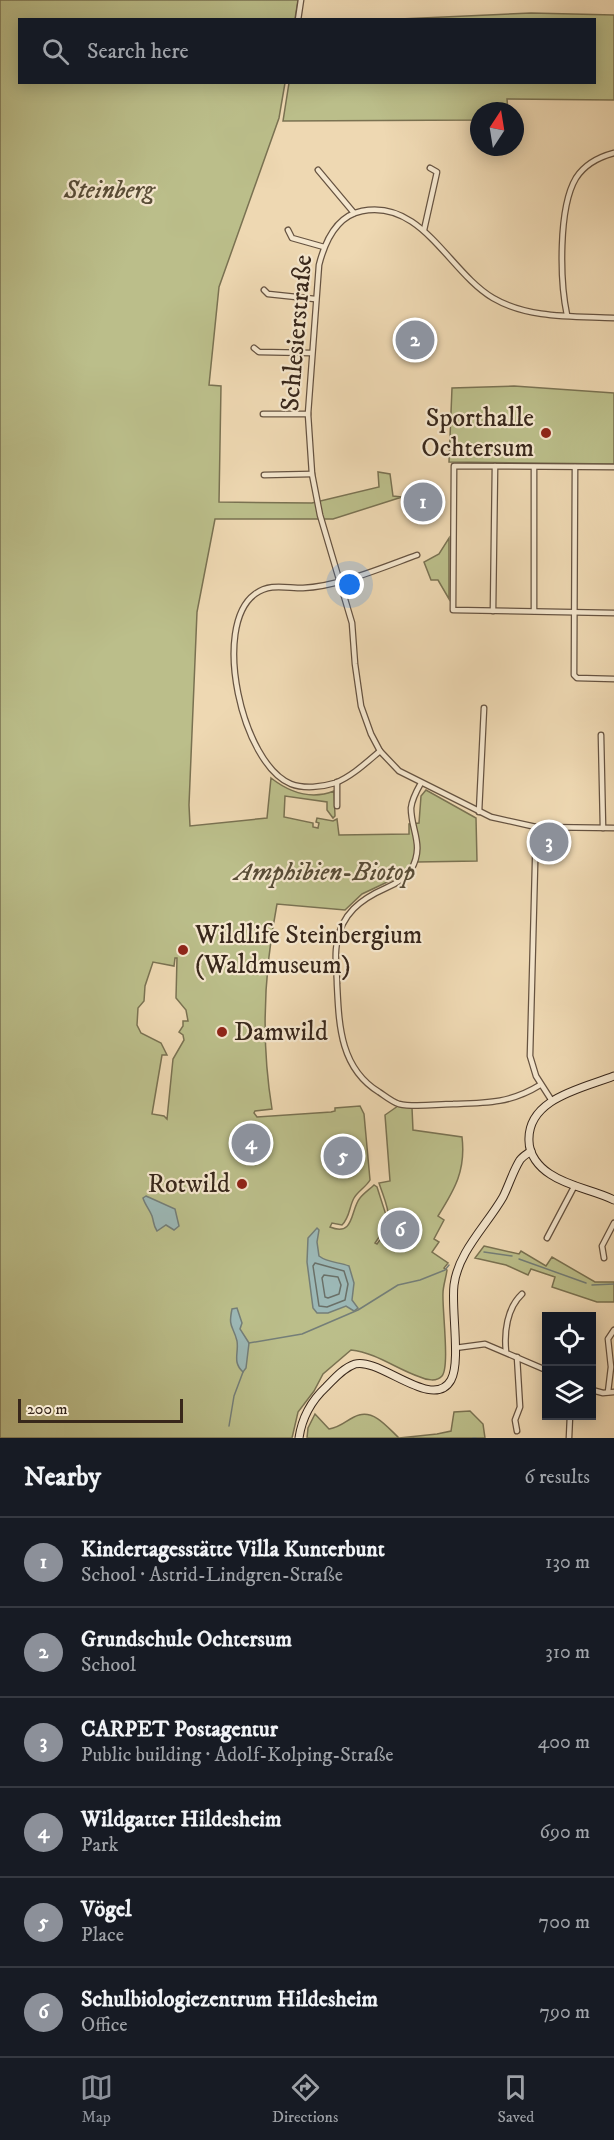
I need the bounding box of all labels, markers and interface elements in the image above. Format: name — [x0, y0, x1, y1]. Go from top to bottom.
search box — [18, 18, 596, 84]
icon: search — [39, 35, 72, 68]
text: Search here — [87, 38, 189, 65]
north arrow — [470, 102, 524, 156]
park label: Steinberg — [63, 174, 157, 207]
street label: Schlesierstraße — [274, 253, 320, 413]
pin: 2 — [396, 318, 434, 362]
place label: Sporthalle Ochtersum — [421, 402, 534, 465]
marker: Sporthalle Ochtersum — [539, 426, 553, 440]
pin: 1 — [404, 480, 442, 524]
your location — [335, 570, 364, 599]
pin: 3 — [530, 820, 568, 864]
park label: Amphibien-Biotop — [232, 856, 415, 889]
place label: Wildlife Steinbergium (Waldmuseum) — [194, 919, 422, 982]
marker: Wildlife Steinbergium (Waldmuseum) — [176, 943, 190, 957]
place label: Damwild — [234, 1016, 328, 1049]
marker: Damwild — [215, 1025, 229, 1039]
pin: 4 — [232, 1120, 270, 1166]
pin: 5 — [324, 1134, 362, 1178]
place label: Rotwild — [148, 1168, 230, 1201]
marker: Rotwild — [235, 1177, 249, 1191]
pin: 6 — [380, 1208, 420, 1252]
map controls — [542, 1312, 596, 1420]
button: locate — [542, 1312, 596, 1366]
button: layers — [542, 1366, 596, 1420]
scale bar — [18, 1396, 183, 1424]
text: 200 m — [27, 1399, 68, 1419]
text: Nearby — [24, 1461, 101, 1494]
text: 6 results — [524, 1465, 590, 1490]
text: Kindertagesstätte Villa Kunterbunt — [81, 1536, 385, 1563]
text: 1 — [40, 1550, 47, 1575]
text: 130 m — [545, 1550, 590, 1575]
text: School · Astrid-Lindgren-Straße — [81, 1563, 343, 1588]
text: Grundschule Ochtersum — [81, 1626, 292, 1653]
text: 2 — [39, 1640, 48, 1665]
text: 310 m — [545, 1640, 590, 1665]
text: School — [81, 1653, 136, 1678]
text: CARPET Postagentur — [81, 1716, 278, 1743]
text: 3 — [40, 1730, 47, 1755]
text: 400 m — [538, 1730, 590, 1755]
text: Public building · Adolf-Kolping-Straße — [81, 1743, 394, 1768]
text: Wildgatter Hildesheim — [81, 1806, 282, 1833]
text: 4 — [38, 1820, 49, 1845]
text: 690 m — [540, 1820, 590, 1845]
text: Park — [81, 1833, 118, 1858]
text: Vögel — [81, 1896, 132, 1923]
text: 5 — [39, 1910, 48, 1935]
text: 700 m — [539, 1910, 590, 1935]
text: Place — [81, 1923, 124, 1948]
text: Schulbiologiezentrum Hildesheim — [81, 1986, 378, 2013]
text: 6 — [38, 2000, 49, 2025]
text: 790 m — [539, 2000, 590, 2025]
text: Office — [81, 2013, 128, 2038]
tab: Map — [80, 2071, 113, 2127]
tab: Directions — [272, 2071, 338, 2127]
tab: Saved — [498, 2071, 534, 2127]

